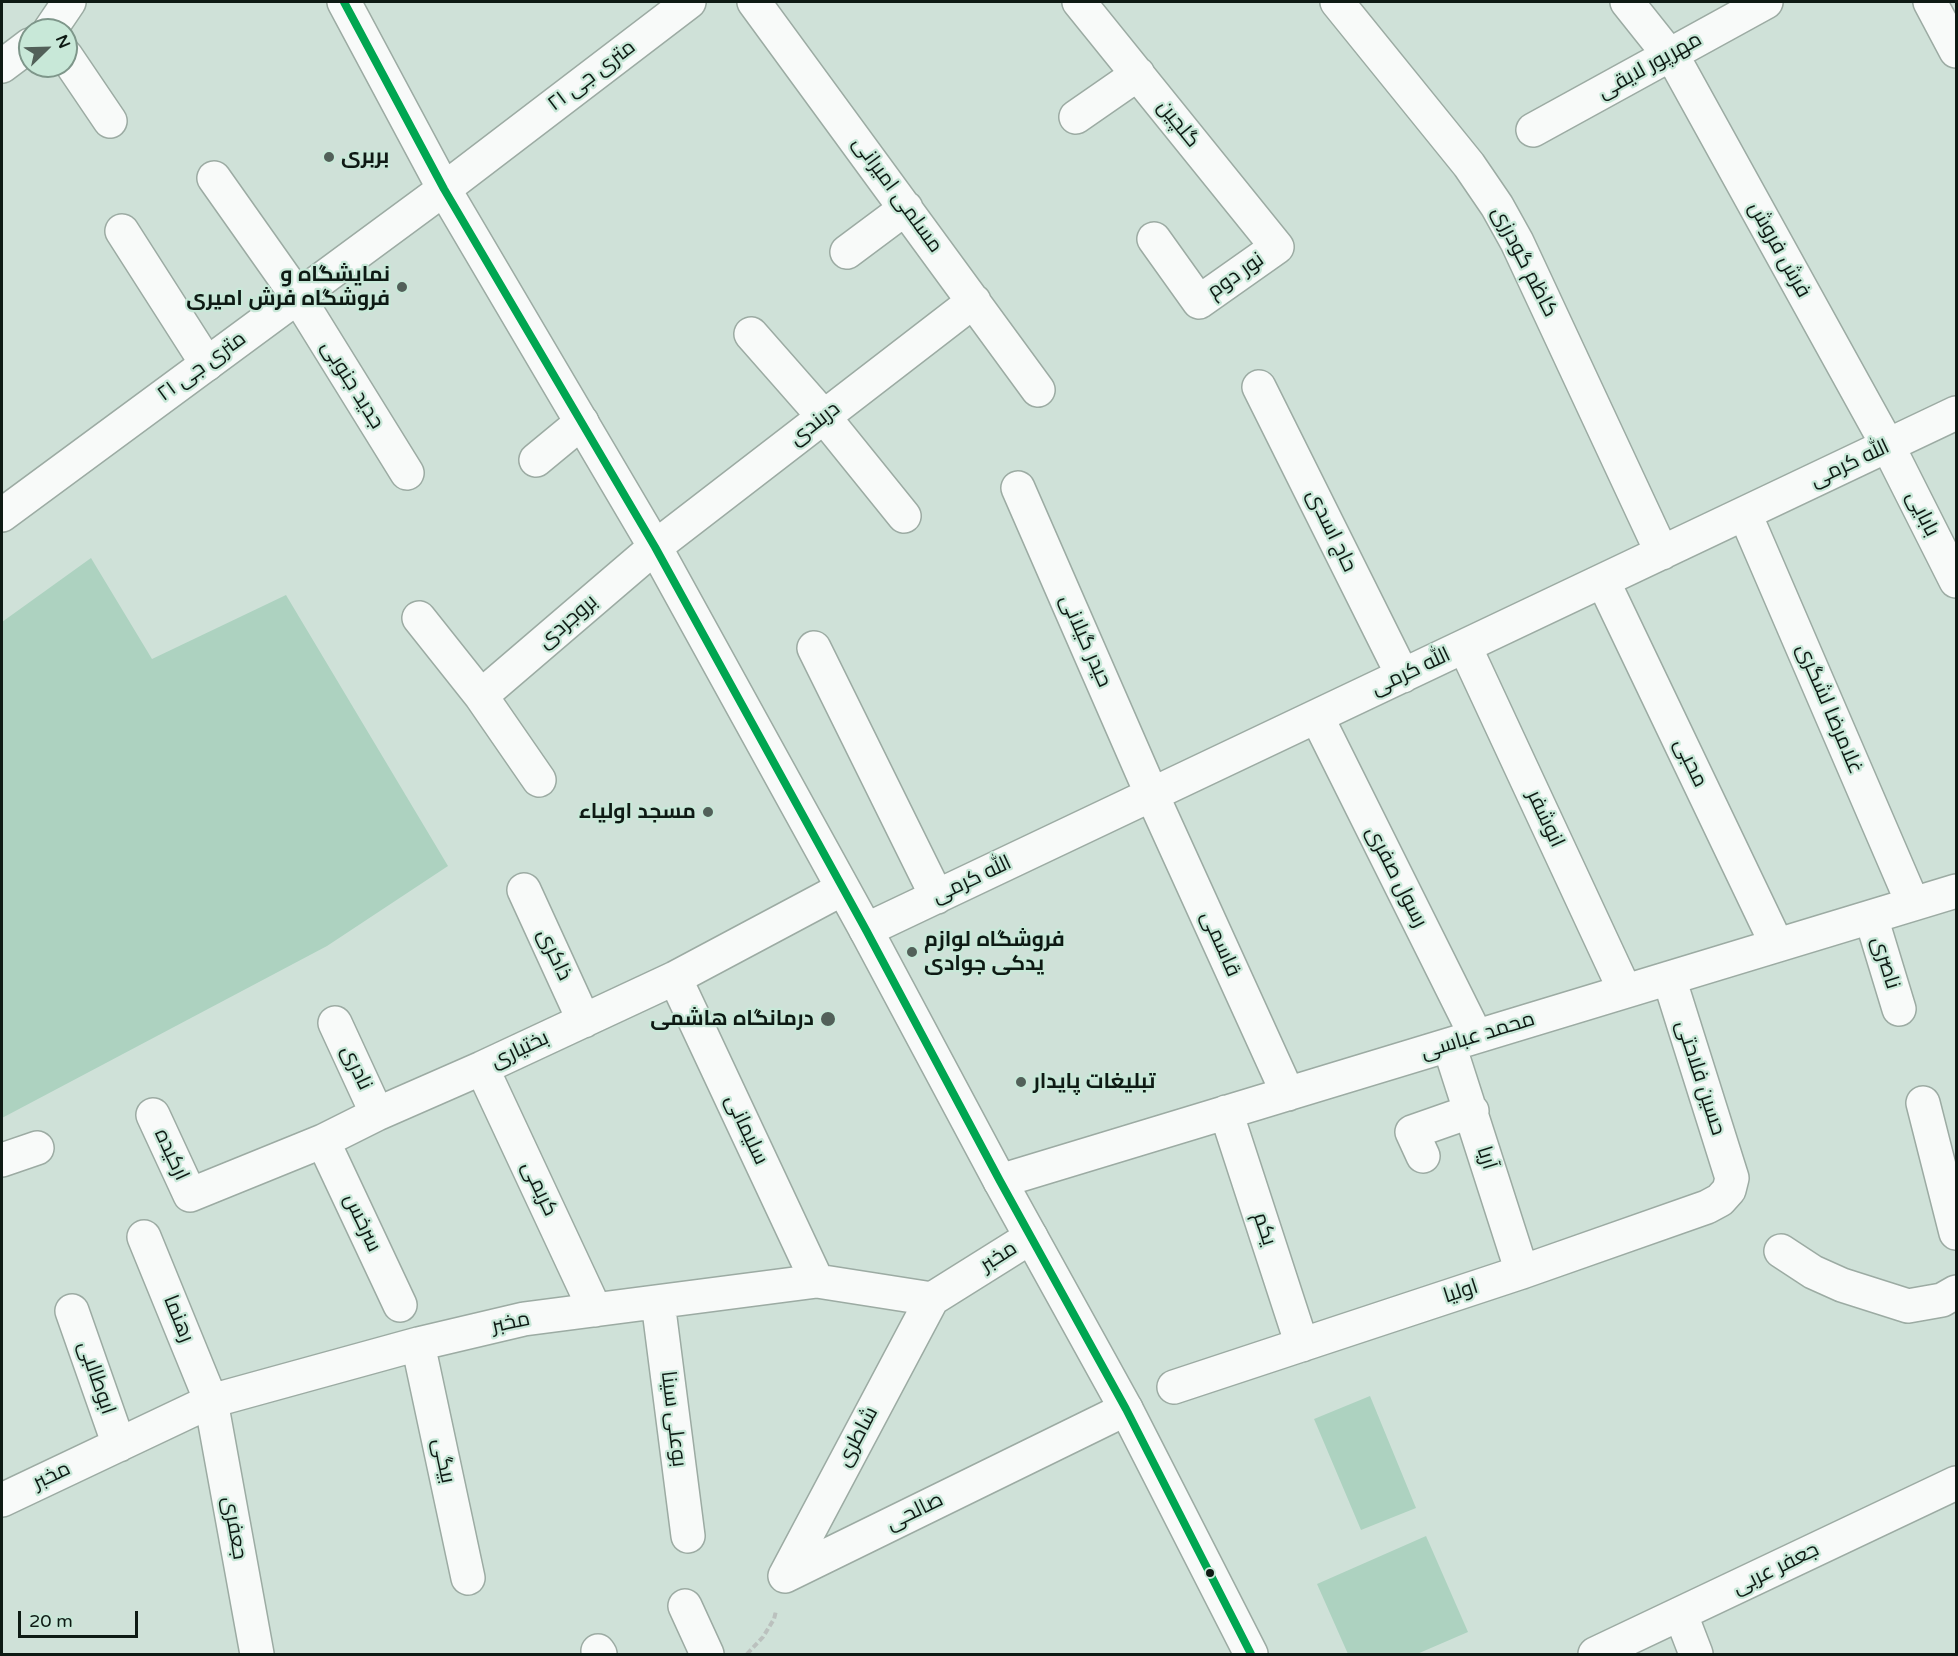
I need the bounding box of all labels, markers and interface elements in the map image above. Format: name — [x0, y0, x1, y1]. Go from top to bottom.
north arrow — [18, 18, 78, 78]
street label: مهرپور لایقی — [1594, 27, 1706, 105]
text: N — [51, 32, 74, 52]
street label: ۲۱ متری جی — [543, 35, 641, 117]
street label: گلچین — [1151, 95, 1205, 153]
street label: مسلمی امیرانی — [846, 132, 948, 258]
place label: بربری — [341, 144, 389, 170]
marker: بربری — [322, 150, 336, 164]
street label: فرش فروش — [1742, 198, 1816, 302]
street label: کاظم گودرزی — [1485, 203, 1563, 321]
street label: نور دوم — [1203, 247, 1269, 305]
place label: نمایشگاه و فروشگاه فرش امیری — [186, 262, 390, 312]
marker: نمایشگاه و فروشگاه فرش امیری — [395, 280, 409, 294]
street label: ۲۱ متری جی — [153, 326, 251, 408]
street label: جدید جنوبی — [315, 336, 389, 434]
street label: دربندی — [785, 396, 845, 452]
street label: الله کرمی — [1806, 435, 1894, 493]
street label: حاج اسدی — [1300, 486, 1362, 576]
street label: بابایی — [1900, 487, 1944, 541]
street label: بروجردی — [533, 589, 603, 655]
street label: حیدر گیلانی — [1053, 591, 1117, 691]
street label: غلامرضا لشگری — [1790, 640, 1868, 778]
street label: الله کرمی — [1367, 643, 1455, 701]
street label: محبی — [1668, 735, 1712, 791]
street label: انوشفر — [1521, 786, 1569, 852]
place label: مسجد اولیاء — [579, 799, 696, 825]
marker: مسجد اولیاء — [701, 805, 715, 819]
street label: رسول صفری — [1360, 822, 1432, 932]
street label: الله کرمی — [928, 851, 1016, 909]
street label: قاسمی — [1194, 907, 1246, 981]
street label: ذاکری — [531, 925, 577, 985]
place label: فروشگاه لوازم یدکی جوادی — [924, 927, 1065, 977]
street label: ناصری — [1865, 934, 1905, 992]
marker: فروشگاه لوازم یدکی جوادی — [905, 945, 919, 959]
place label: درمانگاه هاشمی — [650, 1006, 814, 1032]
street label: محمد عباسی — [1418, 1007, 1538, 1065]
marker: درمانگاه هاشمی — [819, 1010, 837, 1028]
street label: حسین فلاحتی — [1670, 1017, 1730, 1139]
street label: بختیاری — [487, 1026, 553, 1074]
street label: نادری — [335, 1042, 377, 1094]
place label: تبلیغات پایدار — [1033, 1069, 1156, 1095]
marker: تبلیغات پایدار — [1014, 1075, 1028, 1089]
street label: سلیمانی — [719, 1091, 773, 1169]
street label: ارکیده — [148, 1125, 194, 1185]
street label: آریا — [1471, 1143, 1501, 1173]
street label: کریمی — [515, 1157, 563, 1221]
street label: سرخس — [338, 1190, 386, 1256]
street label: یکم — [1247, 1209, 1281, 1249]
street label: مخبر — [976, 1236, 1022, 1278]
street label: اولیا — [1440, 1275, 1482, 1309]
street label: رهنما — [157, 1292, 199, 1346]
street label: مخبر — [489, 1307, 533, 1339]
street label: ابوطالبی — [72, 1338, 120, 1418]
street label: بوعلی سینا — [655, 1370, 691, 1468]
street label: شاطری — [832, 1403, 884, 1471]
street label: بیگی — [426, 1436, 460, 1486]
street label: مخبر — [29, 1456, 75, 1496]
street label: صالحی — [882, 1487, 948, 1537]
street label: جعفری — [216, 1495, 252, 1561]
street label: جعفر عربی — [1729, 1537, 1823, 1601]
unlabelled marker — [1204, 1567, 1216, 1579]
scale bar — [21, 1599, 141, 1637]
text: 20 m — [29, 1610, 73, 1632]

